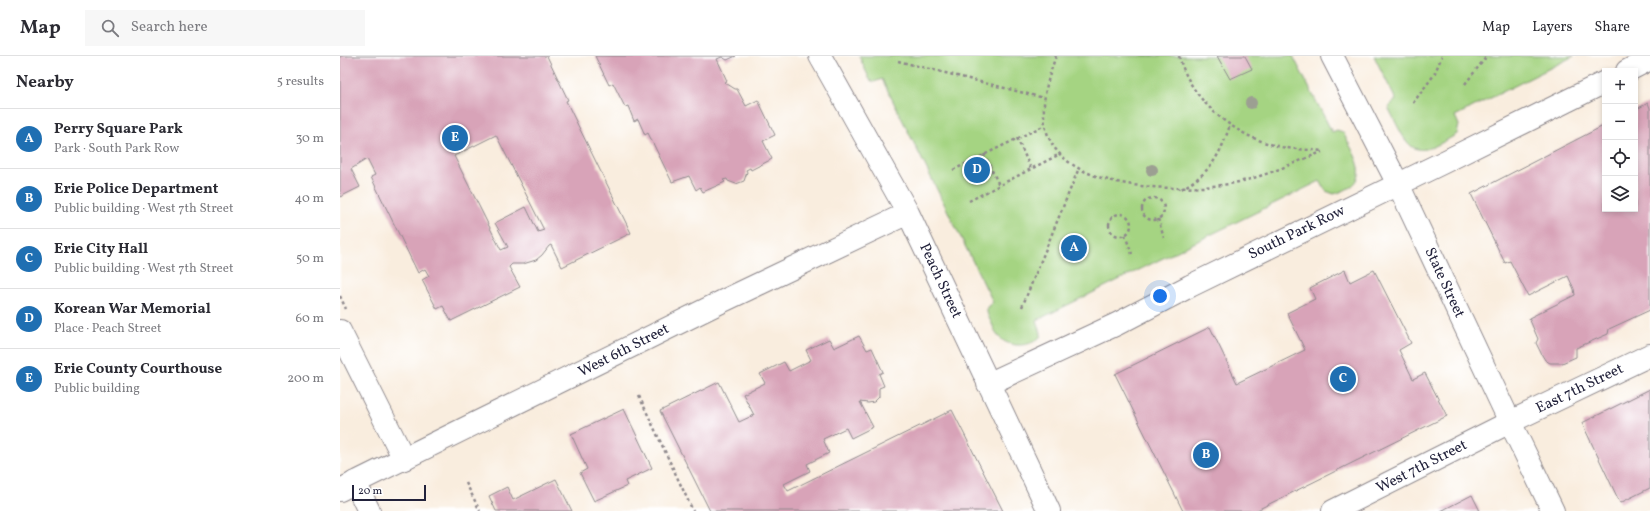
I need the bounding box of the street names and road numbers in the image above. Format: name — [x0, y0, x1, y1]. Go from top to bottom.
street label: South Park Row — [1245, 200, 1349, 265]
street label: Peach Street — [913, 240, 967, 322]
street label: State Street — [1419, 244, 1469, 322]
street label: West 6th Street — [575, 319, 673, 383]
street label: East 7th Street — [1533, 359, 1627, 419]
street label: West 7th Street — [1373, 435, 1471, 499]

